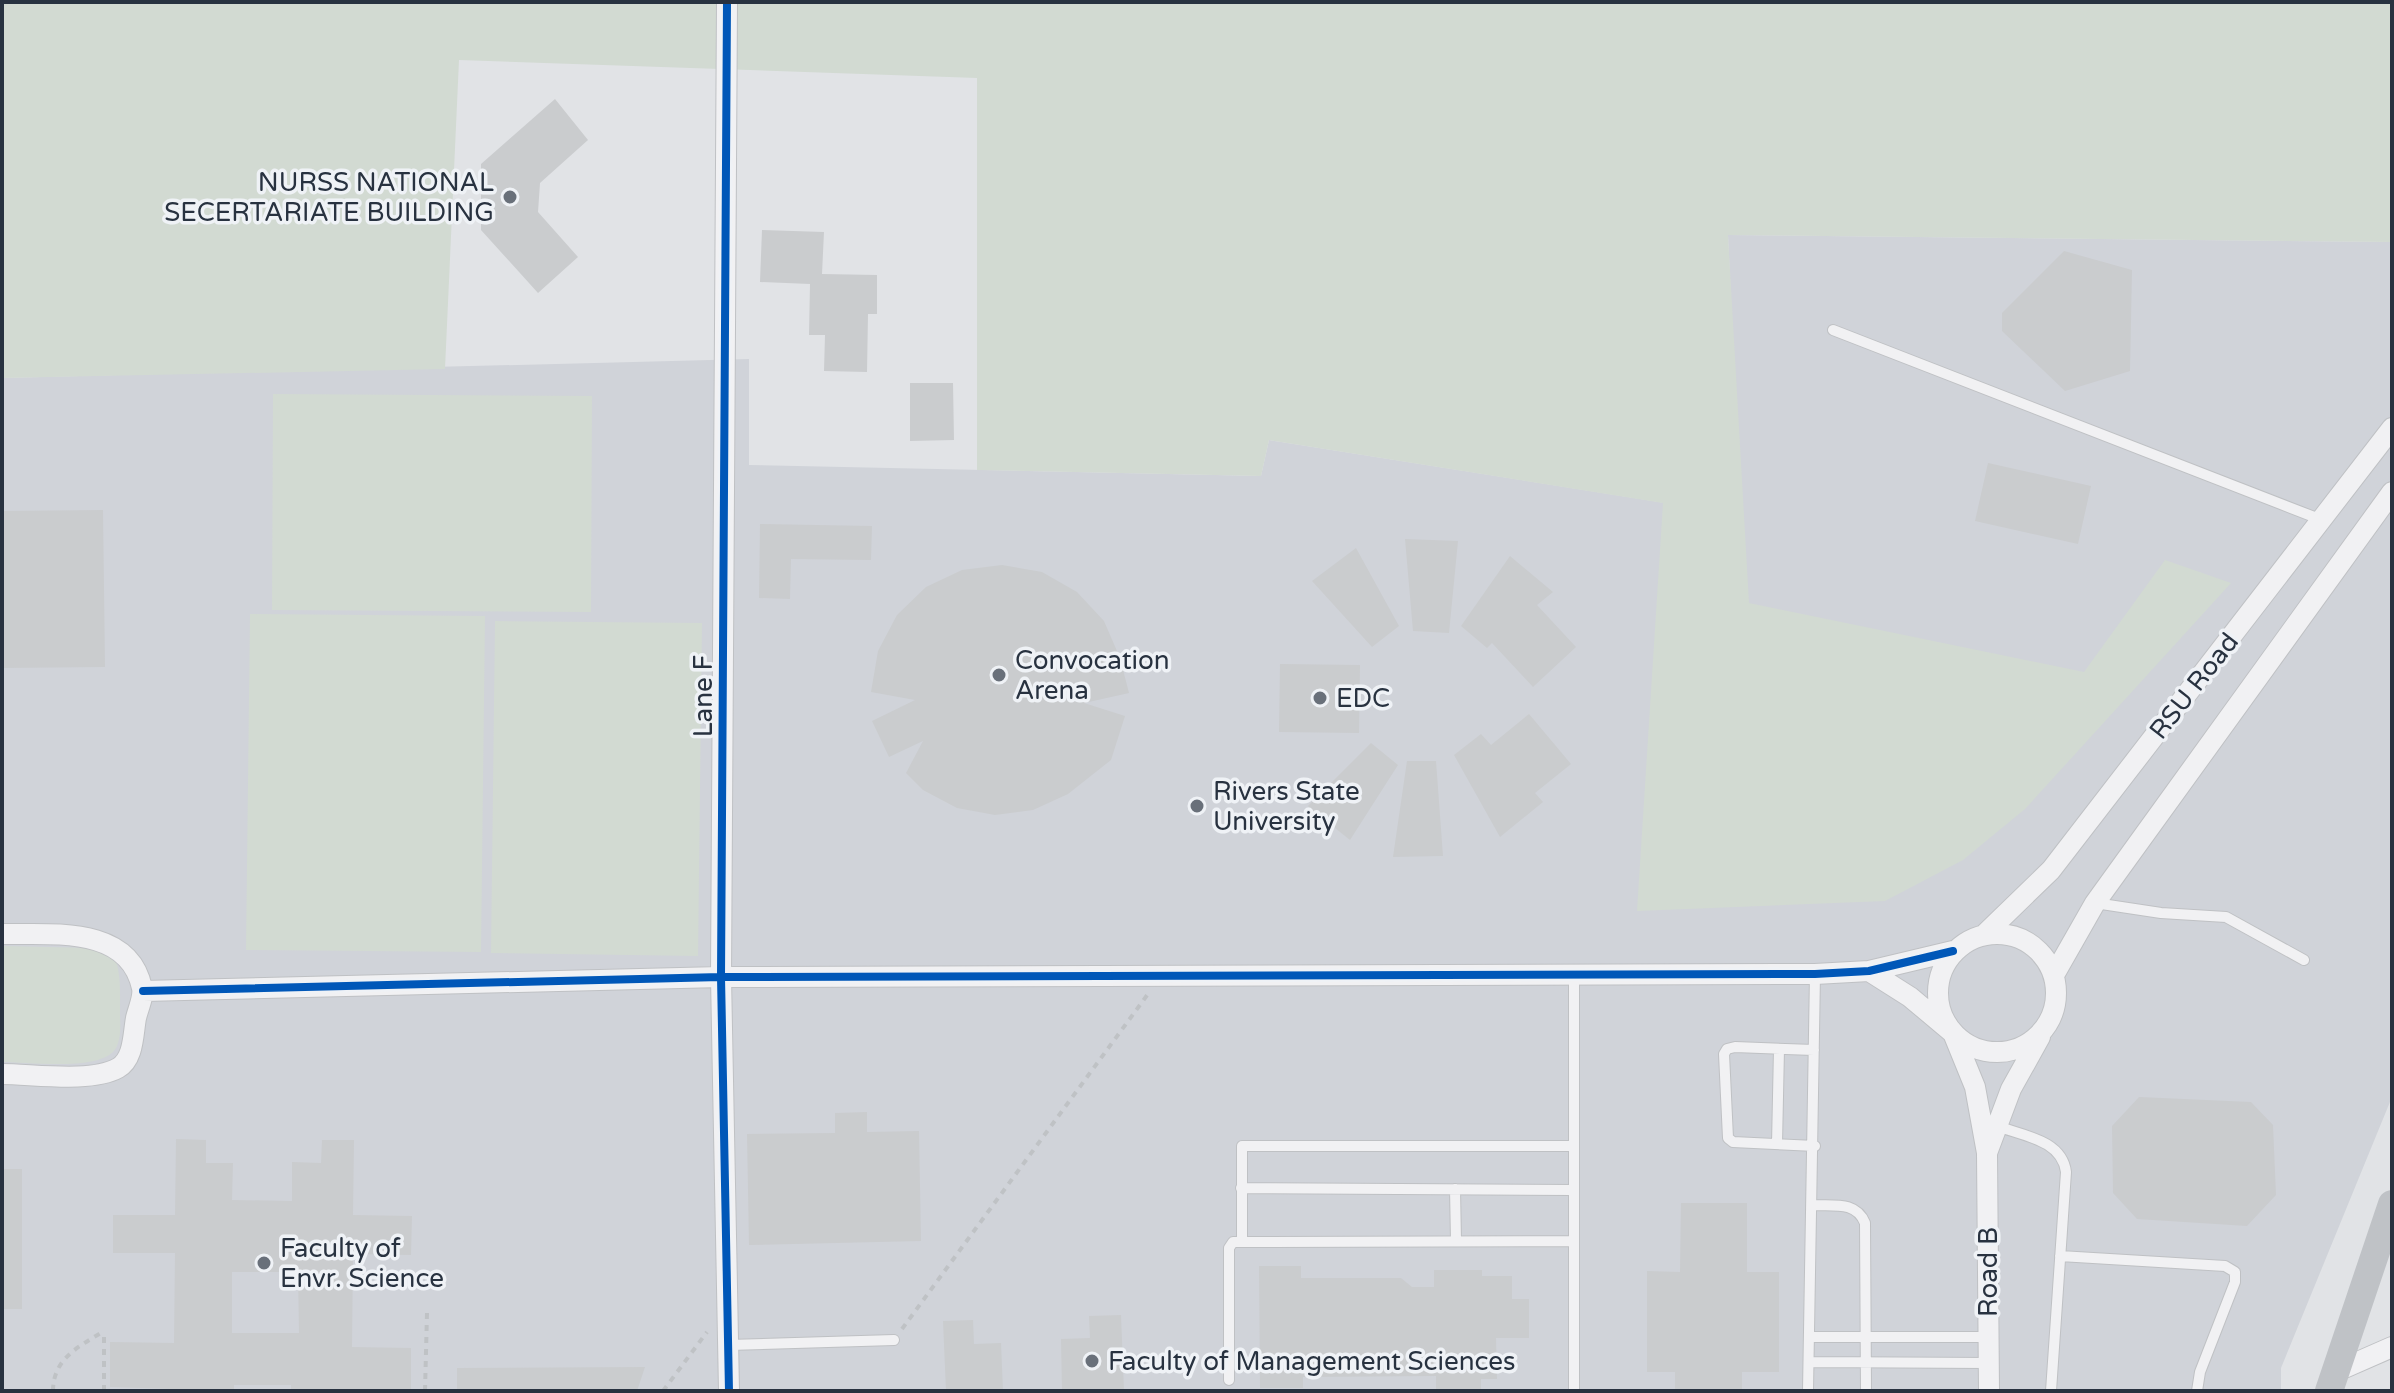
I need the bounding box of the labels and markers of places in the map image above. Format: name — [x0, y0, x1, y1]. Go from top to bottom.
place label: NURSS NATIONAL SECERTARIATE BUILDING — [164, 167, 494, 228]
marker: NURSS NATIONAL SECERTARIATE BUILDING — [501, 188, 519, 206]
place label: Convocation Arena — [1015, 645, 1170, 706]
marker: Convocation Arena — [990, 666, 1008, 684]
place label: EDC — [1336, 683, 1390, 714]
marker: EDC — [1311, 689, 1329, 707]
place label: Rivers State University — [1213, 776, 1360, 837]
marker: Rivers State University — [1188, 797, 1206, 815]
place label: Faculty of Envr. Science — [280, 1233, 444, 1294]
marker: Faculty of Envr. Science — [255, 1254, 273, 1272]
place label: Faculty of Management Sciences — [1108, 1346, 1515, 1377]
marker: Faculty of Management Sciences — [1083, 1352, 1101, 1370]

